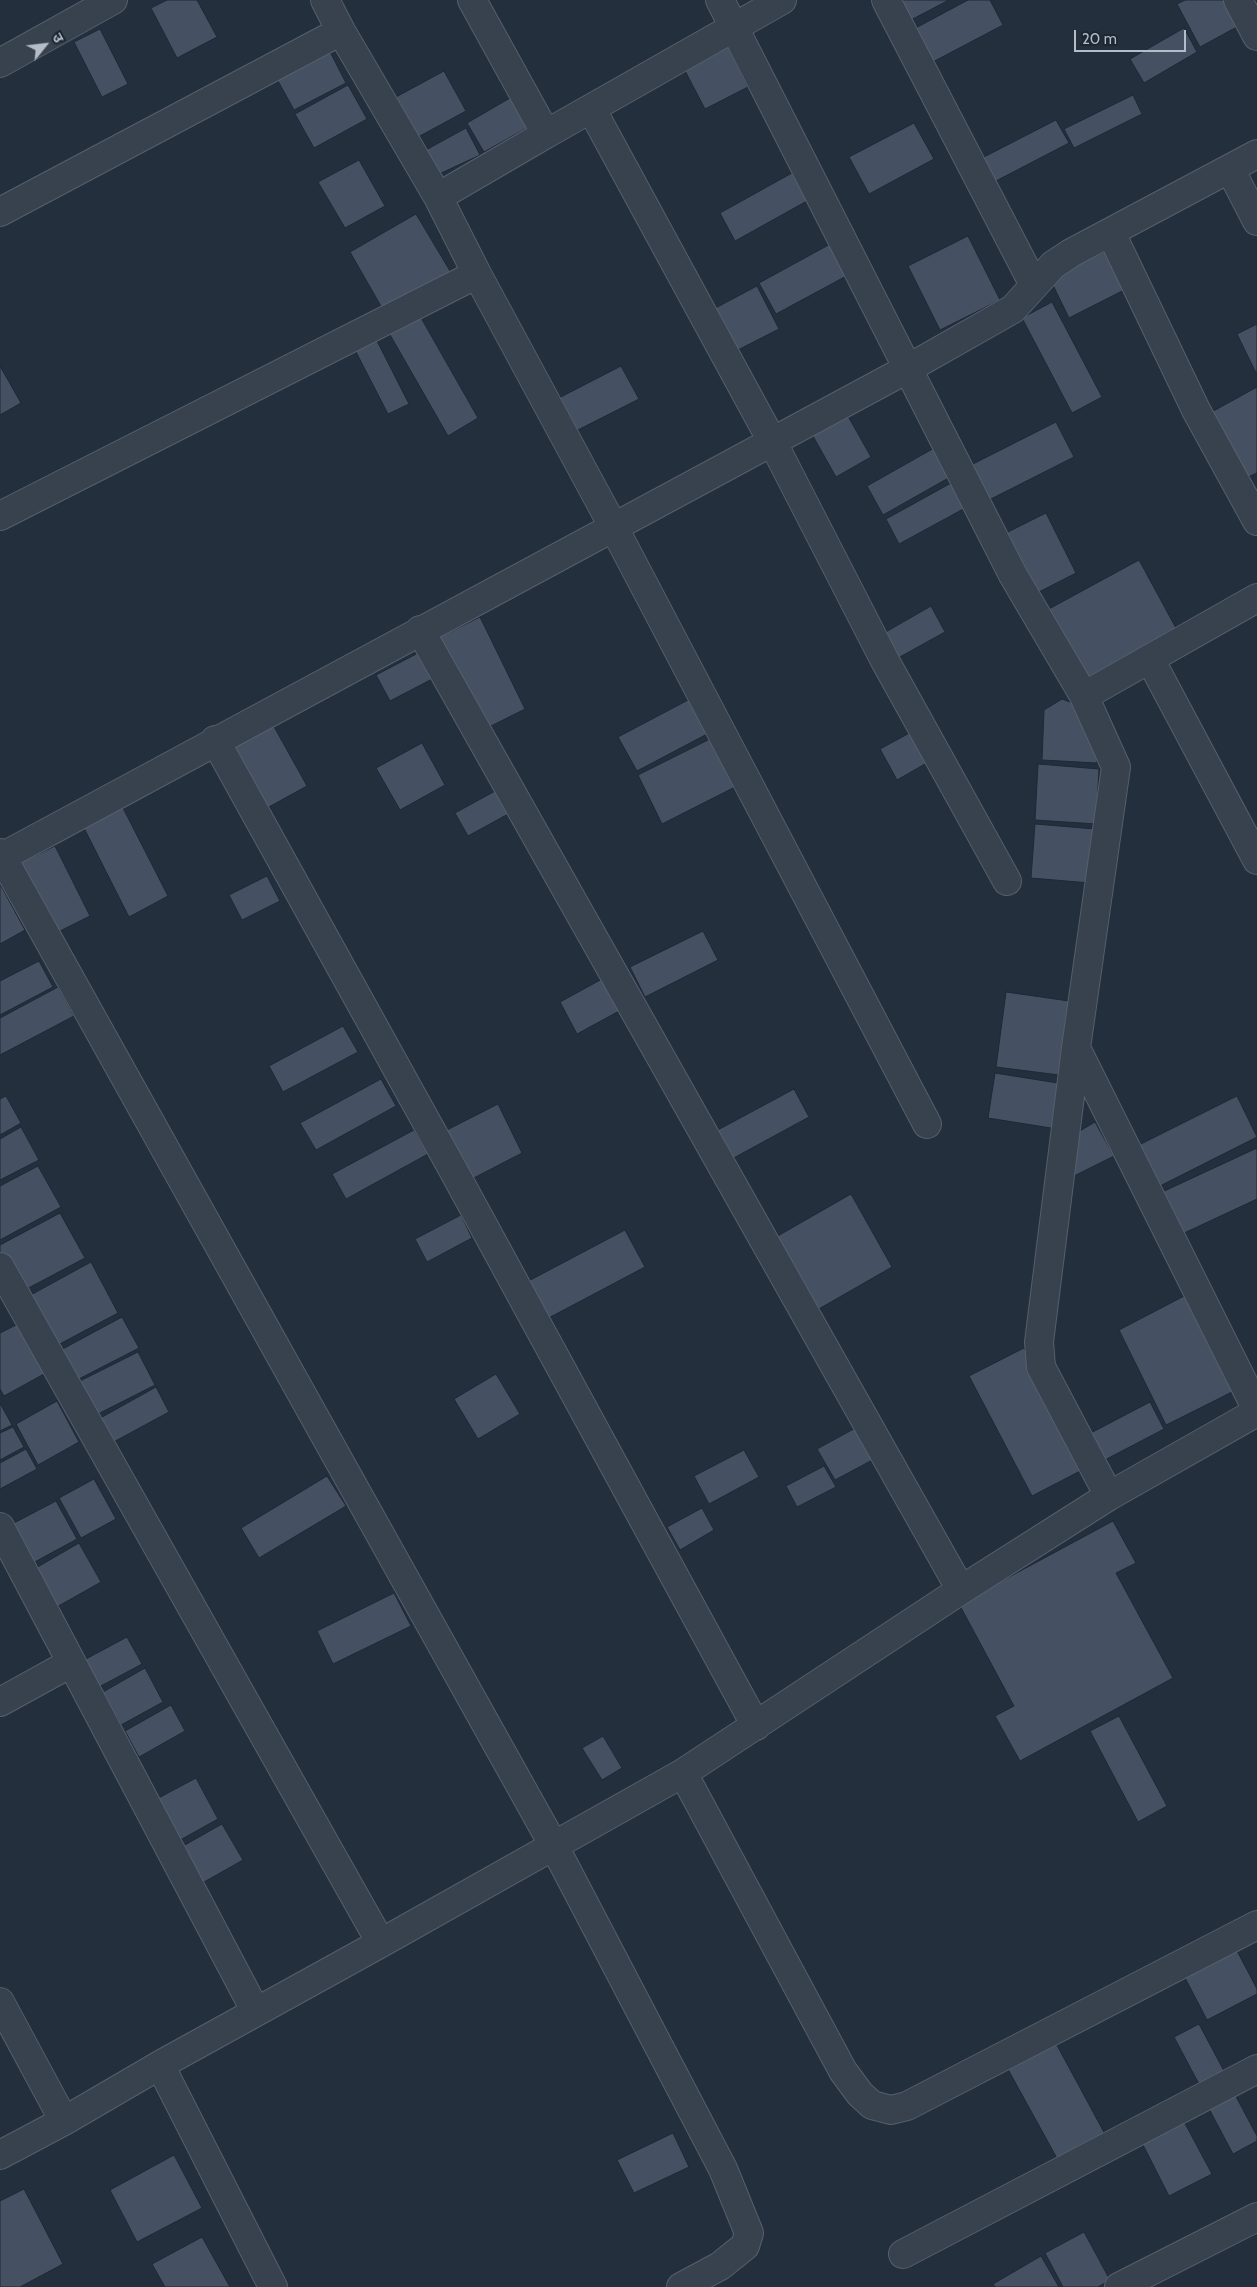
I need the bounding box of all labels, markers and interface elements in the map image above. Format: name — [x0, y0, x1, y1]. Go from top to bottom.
north arrow — [20, 20, 70, 70]
scale bar — [1077, 20, 1190, 52]
text: उ — [48, 30, 68, 46]
text: 20 m — [1082, 30, 1117, 48]

